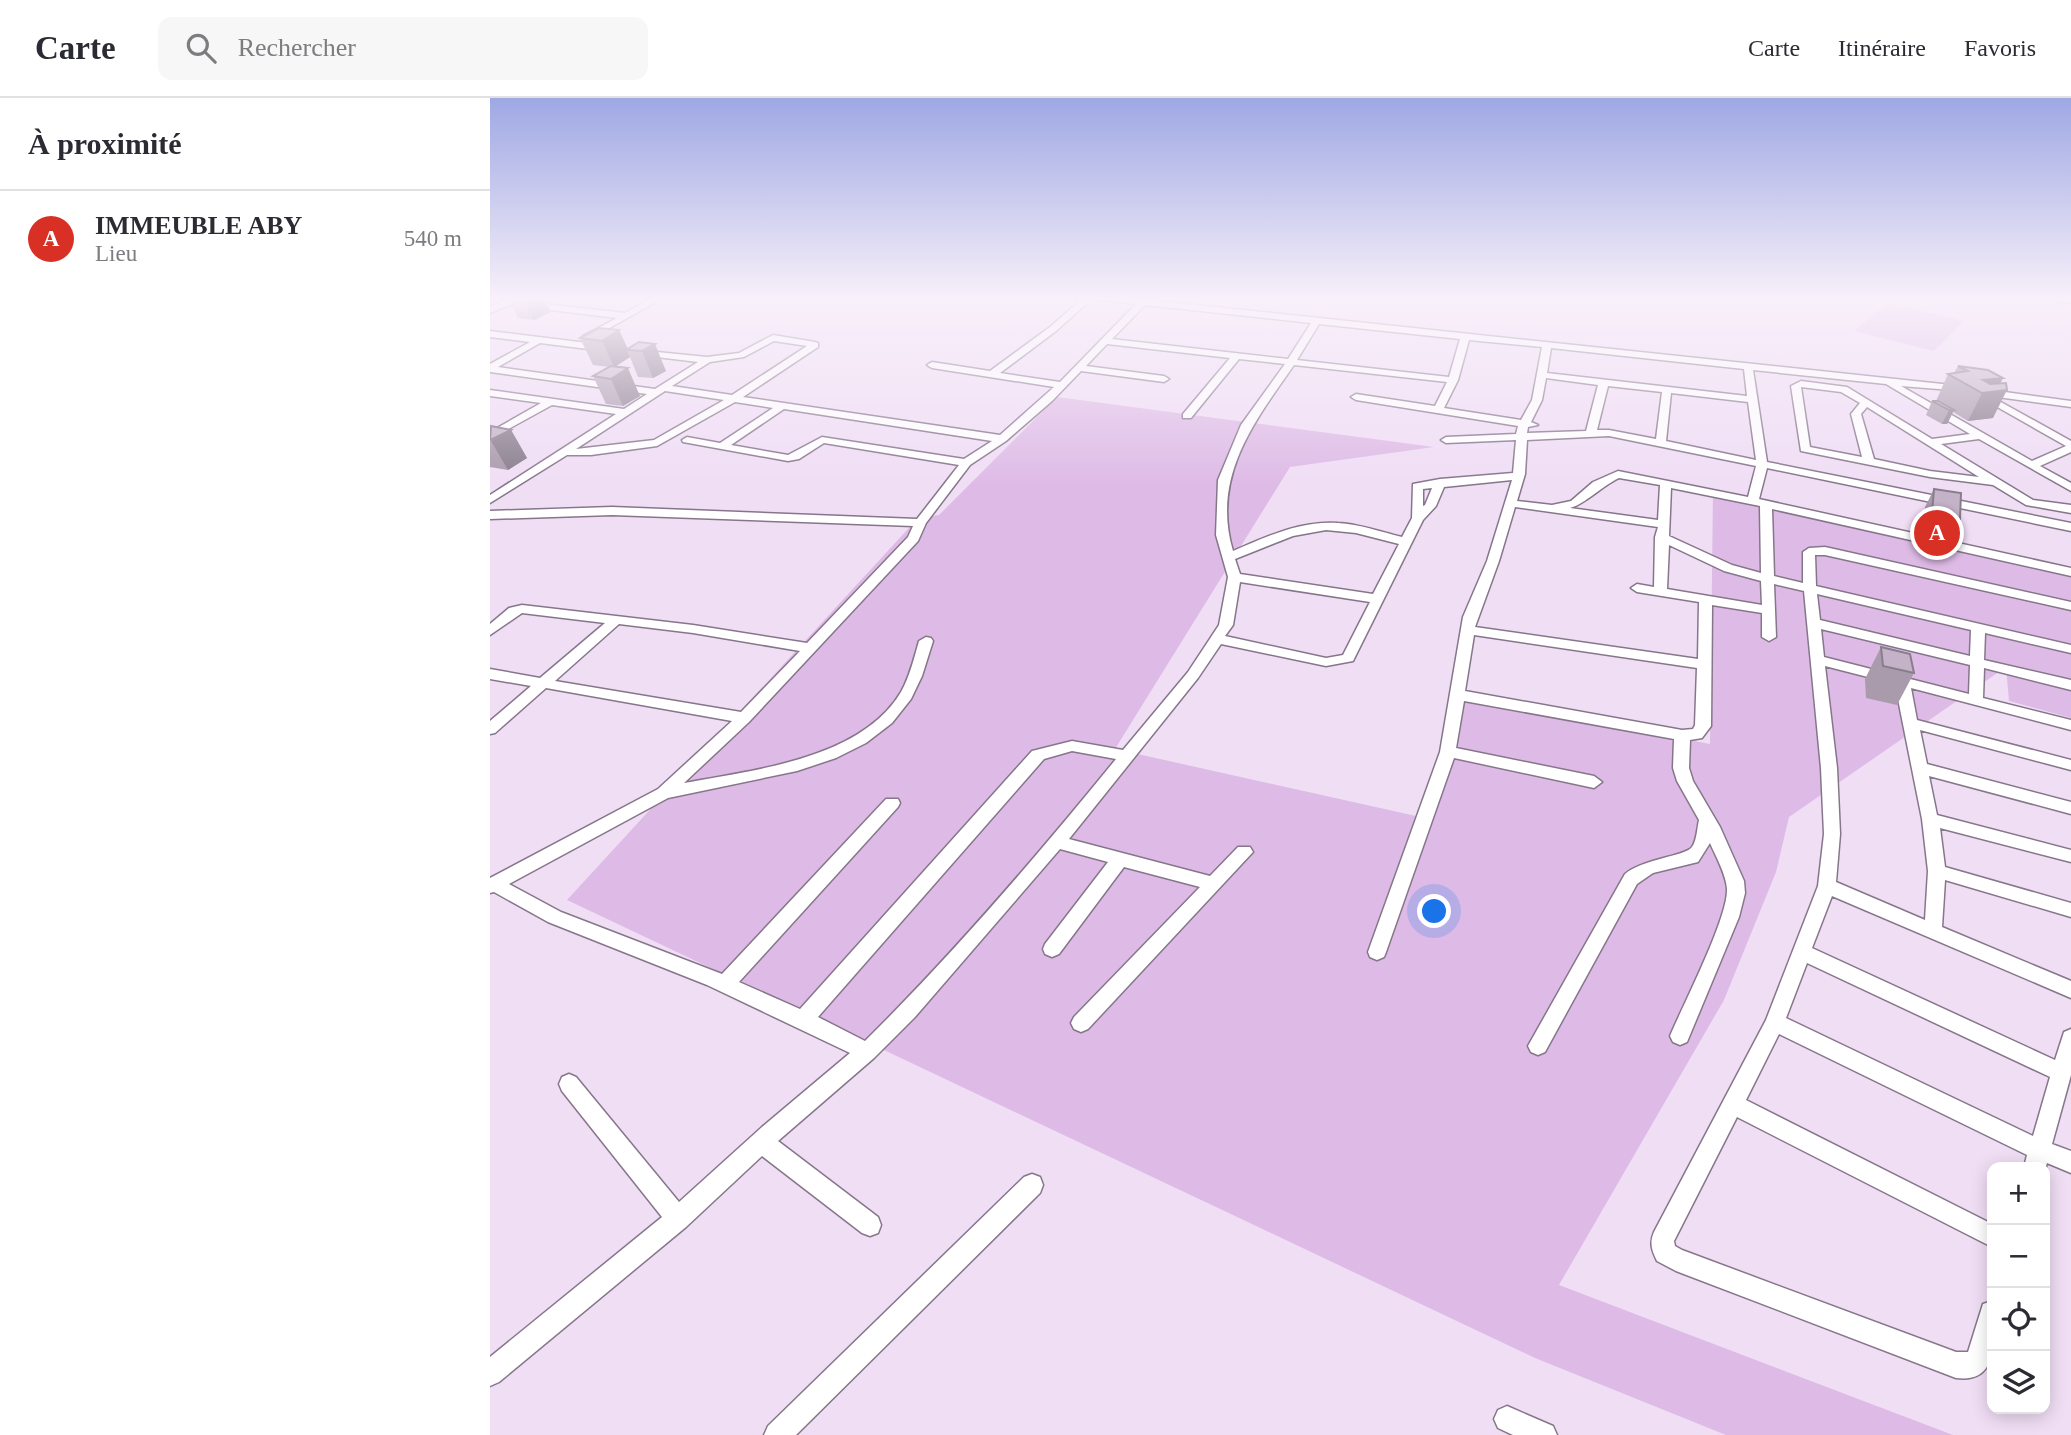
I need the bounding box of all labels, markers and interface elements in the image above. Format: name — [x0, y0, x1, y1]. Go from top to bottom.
search box — [158, 17, 648, 80]
icon: search — [182, 29, 220, 67]
text: Carte — [35, 30, 116, 66]
text: Rechercher — [238, 33, 356, 62]
text: Carte — [1748, 35, 1800, 61]
text: Itinéraire — [1838, 35, 1926, 61]
text: Favoris — [1964, 35, 2036, 61]
text: À proximité — [28, 127, 182, 160]
text: IMMEUBLE ABY — [95, 211, 302, 240]
text: A — [43, 226, 59, 251]
text: 540 m — [404, 226, 462, 251]
text: Lieu — [95, 241, 137, 266]
pin: A — [1914, 507, 1960, 559]
your location — [1417, 894, 1451, 928]
map controls — [1987, 1162, 2050, 1414]
button: + — [1987, 1162, 2050, 1225]
button: − — [1987, 1225, 2050, 1288]
button: locate — [1987, 1288, 2050, 1351]
button: layers — [1987, 1351, 2050, 1414]

